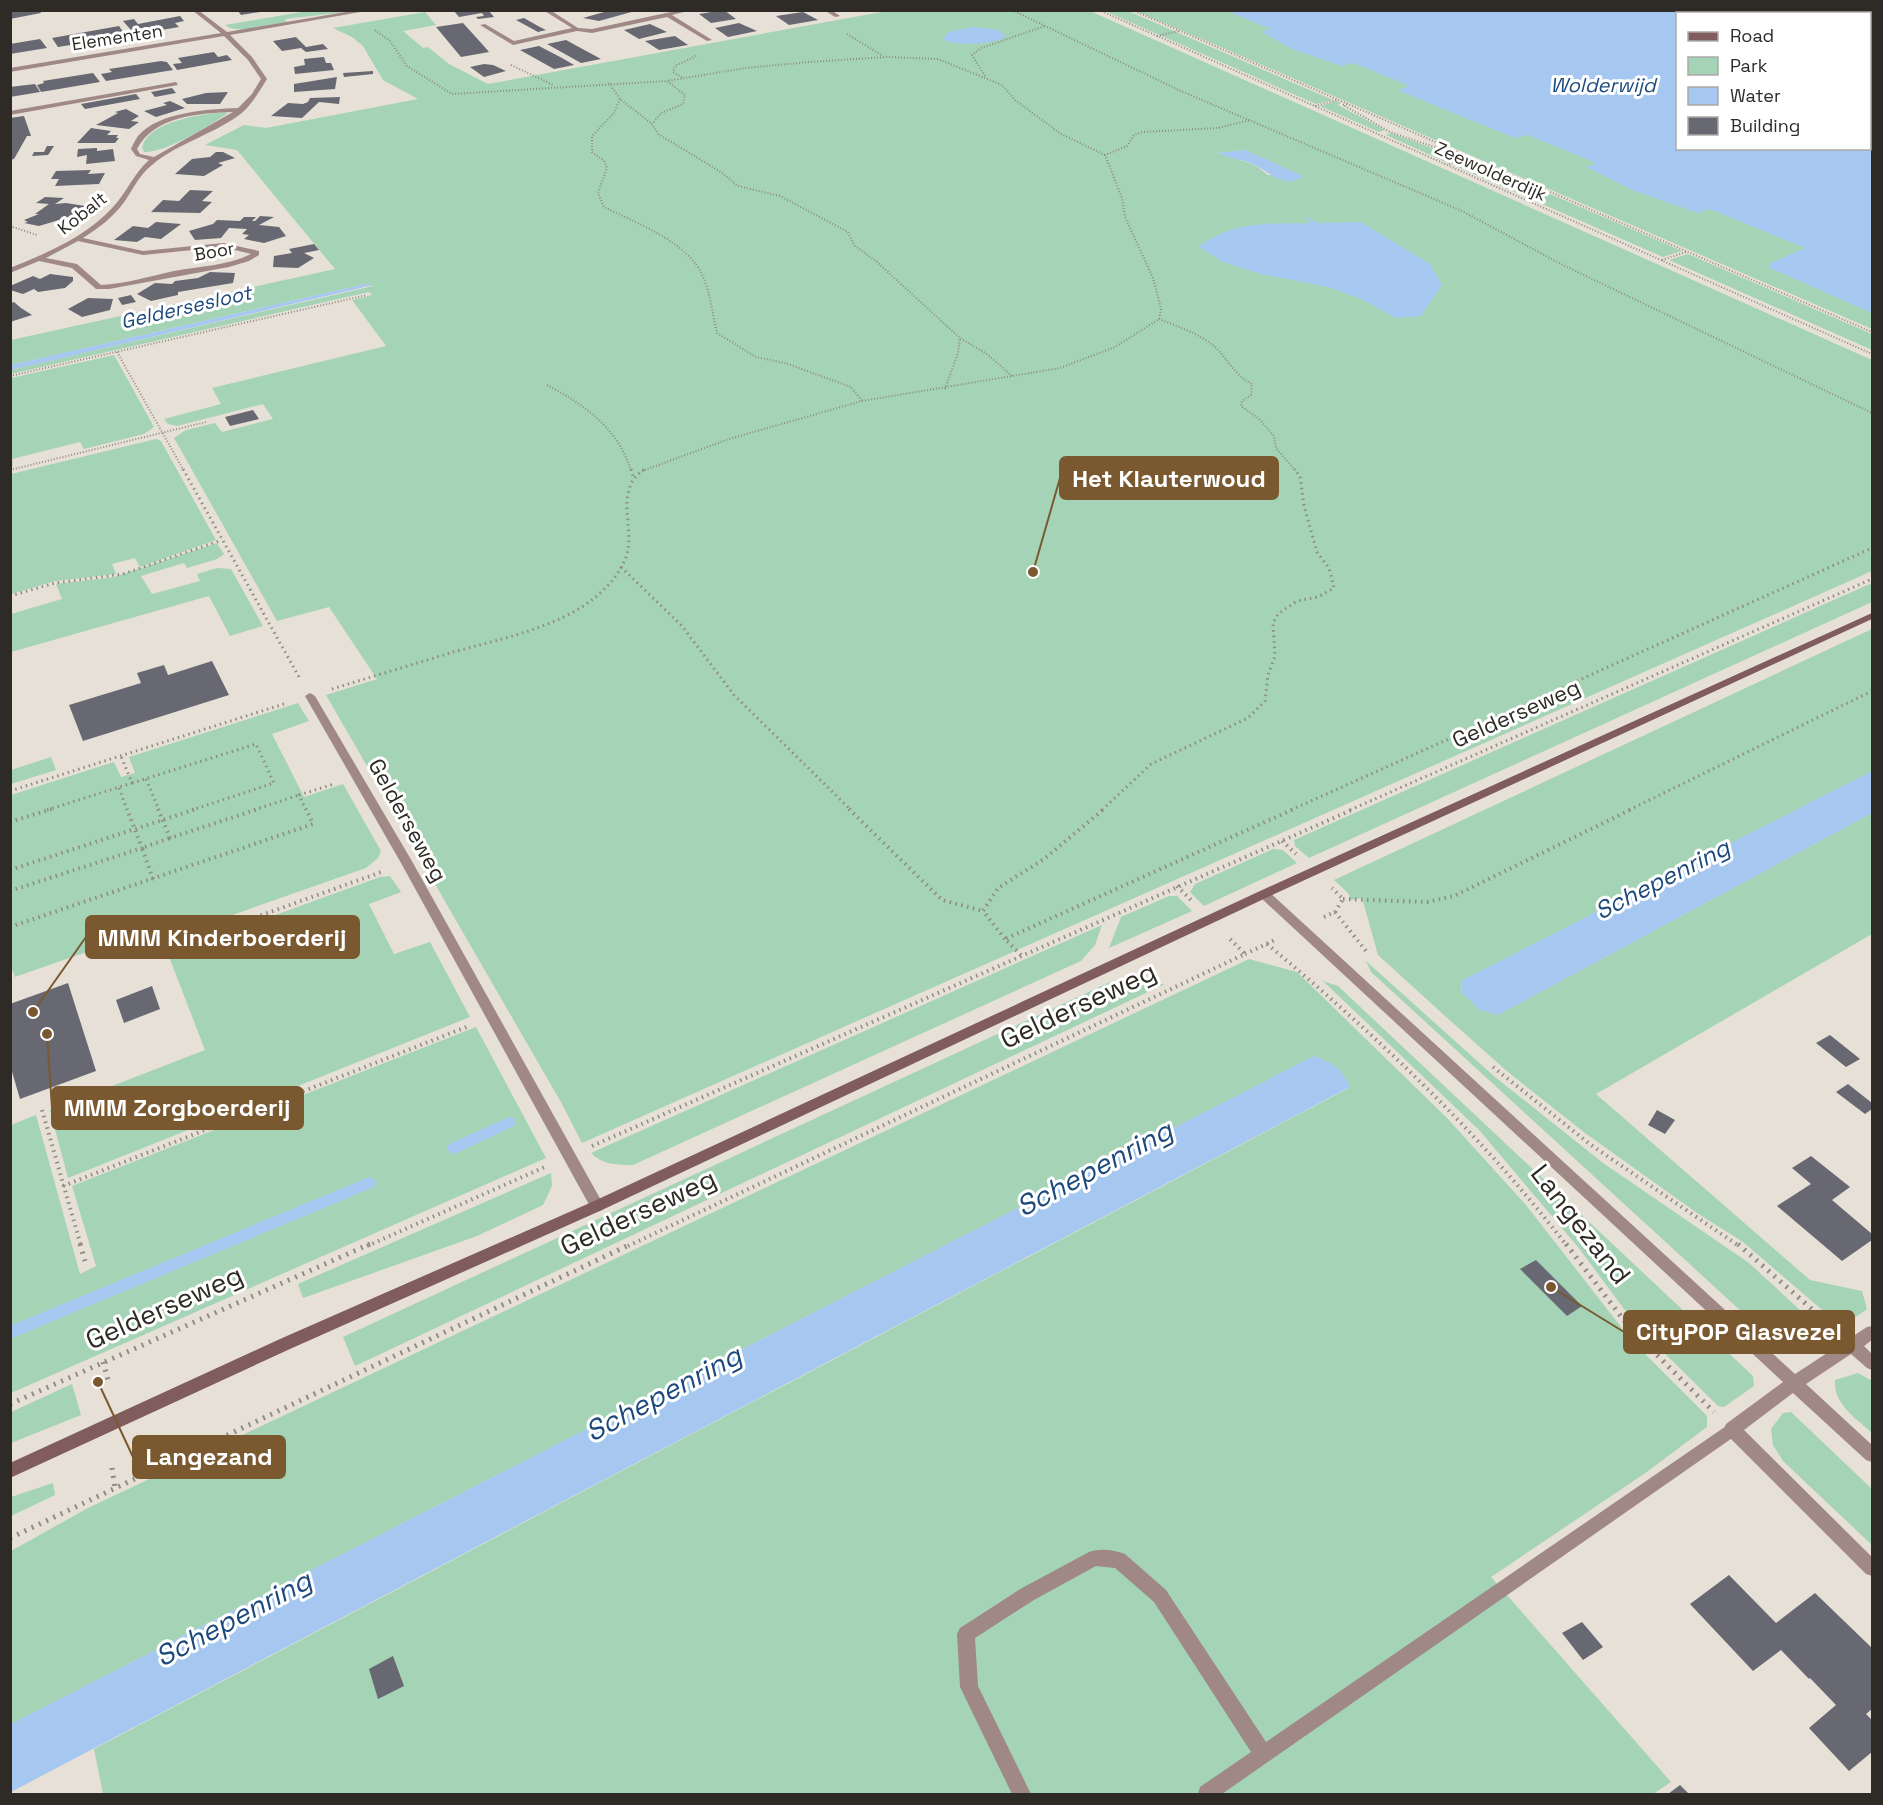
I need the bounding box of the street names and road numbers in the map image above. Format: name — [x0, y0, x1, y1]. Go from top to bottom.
street label: Elementen — [70, 18, 164, 56]
street label: Zeewolderdijk — [1432, 136, 1551, 206]
street label: Kobalt — [53, 187, 111, 239]
street label: Boor — [192, 236, 236, 266]
street label: Gelderseweg — [1448, 672, 1584, 754]
street label: Gelderseweg — [363, 753, 453, 887]
street label: Gelderseweg — [994, 954, 1162, 1056]
street label: Langezand — [1523, 1157, 1639, 1291]
street label: Gelderseweg — [554, 1161, 722, 1263]
street label: Gelderseweg — [80, 1257, 248, 1357]

